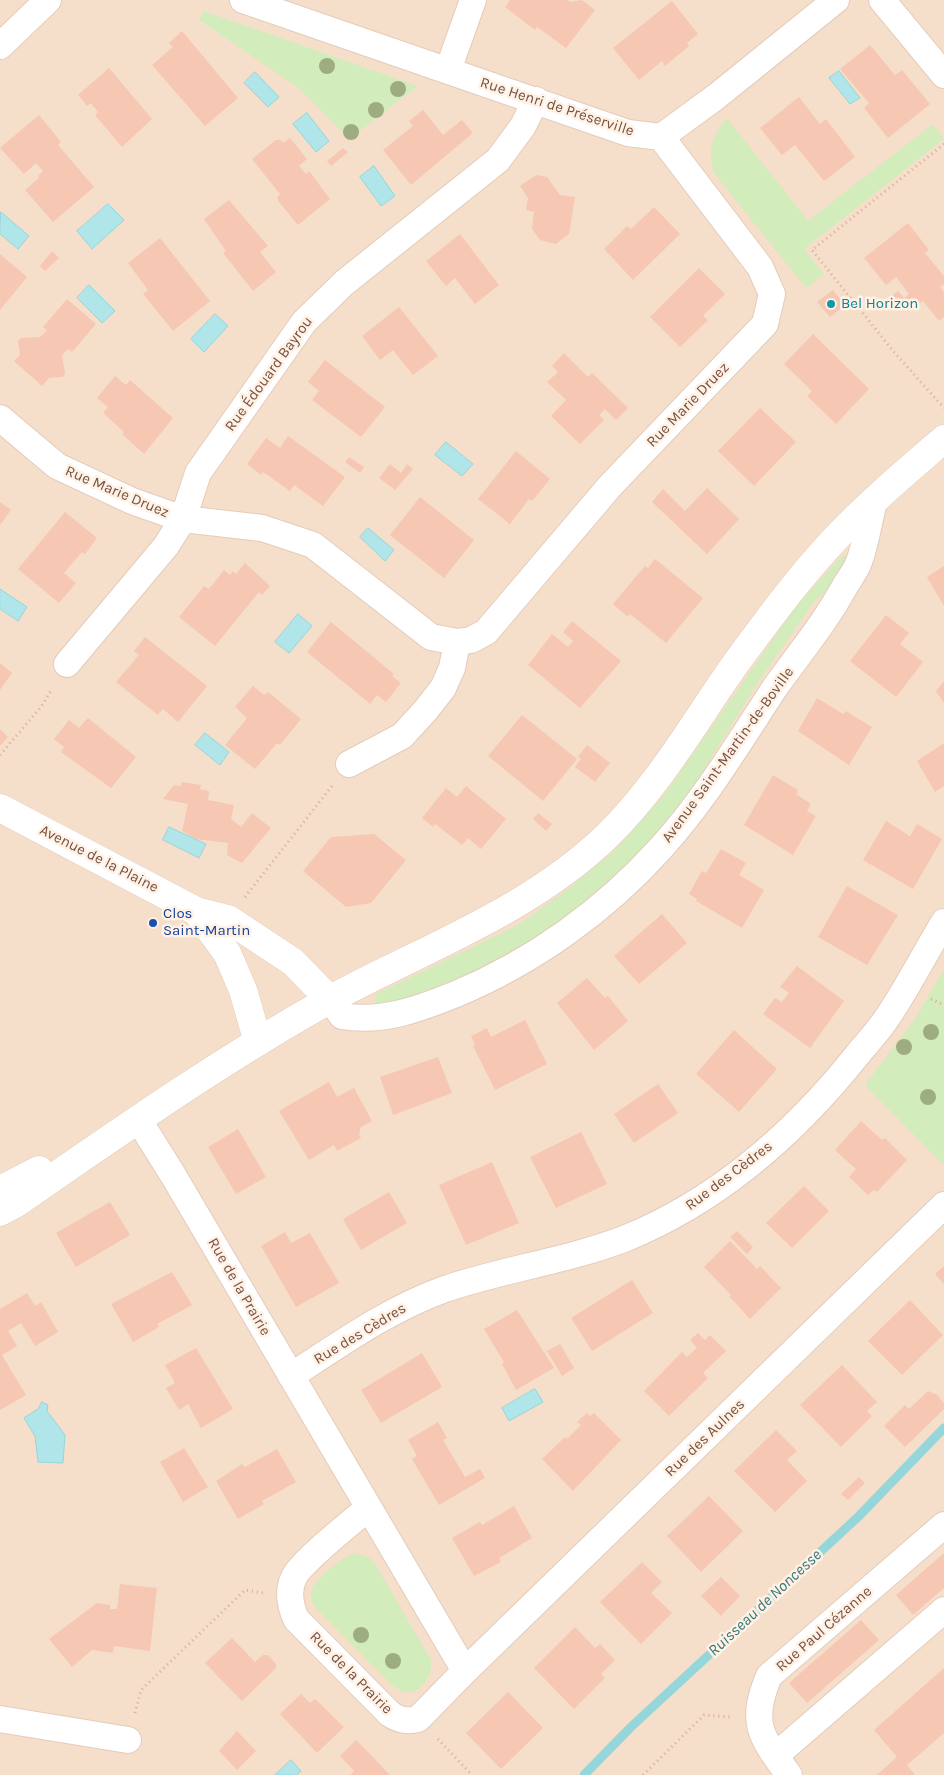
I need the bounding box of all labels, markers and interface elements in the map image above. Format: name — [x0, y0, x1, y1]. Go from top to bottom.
street label: Rue Henri de Préserville — [478, 74, 636, 140]
place label: Bel Horizon — [841, 295, 918, 313]
marker: Bel Horizon — [825, 298, 837, 310]
street label: Rue Édouard Bayrou — [221, 313, 317, 435]
street label: Rue Marie Druez — [643, 359, 733, 451]
street label: Rue Marie Druez — [62, 462, 172, 522]
street label: Avenue Saint-Martin-de-Boville — [658, 664, 798, 846]
street label: Avenue de la Plaine — [37, 821, 161, 897]
place label: Clos Saint-Martin — [163, 905, 250, 940]
marker: Clos Saint-Martin — [147, 917, 159, 929]
street label: Rue des Cèdres — [682, 1137, 776, 1215]
street label: Rue de la Prairie — [204, 1235, 274, 1339]
street label: Rue des Cèdres — [311, 1299, 409, 1369]
street label: Rue des Aulnes — [661, 1395, 749, 1481]
water label: Ruisseau de Noncesse — [704, 1546, 826, 1660]
street label: Rue Paul Cézanne — [772, 1583, 876, 1675]
street label: Rue de la Prairie — [306, 1628, 396, 1718]

